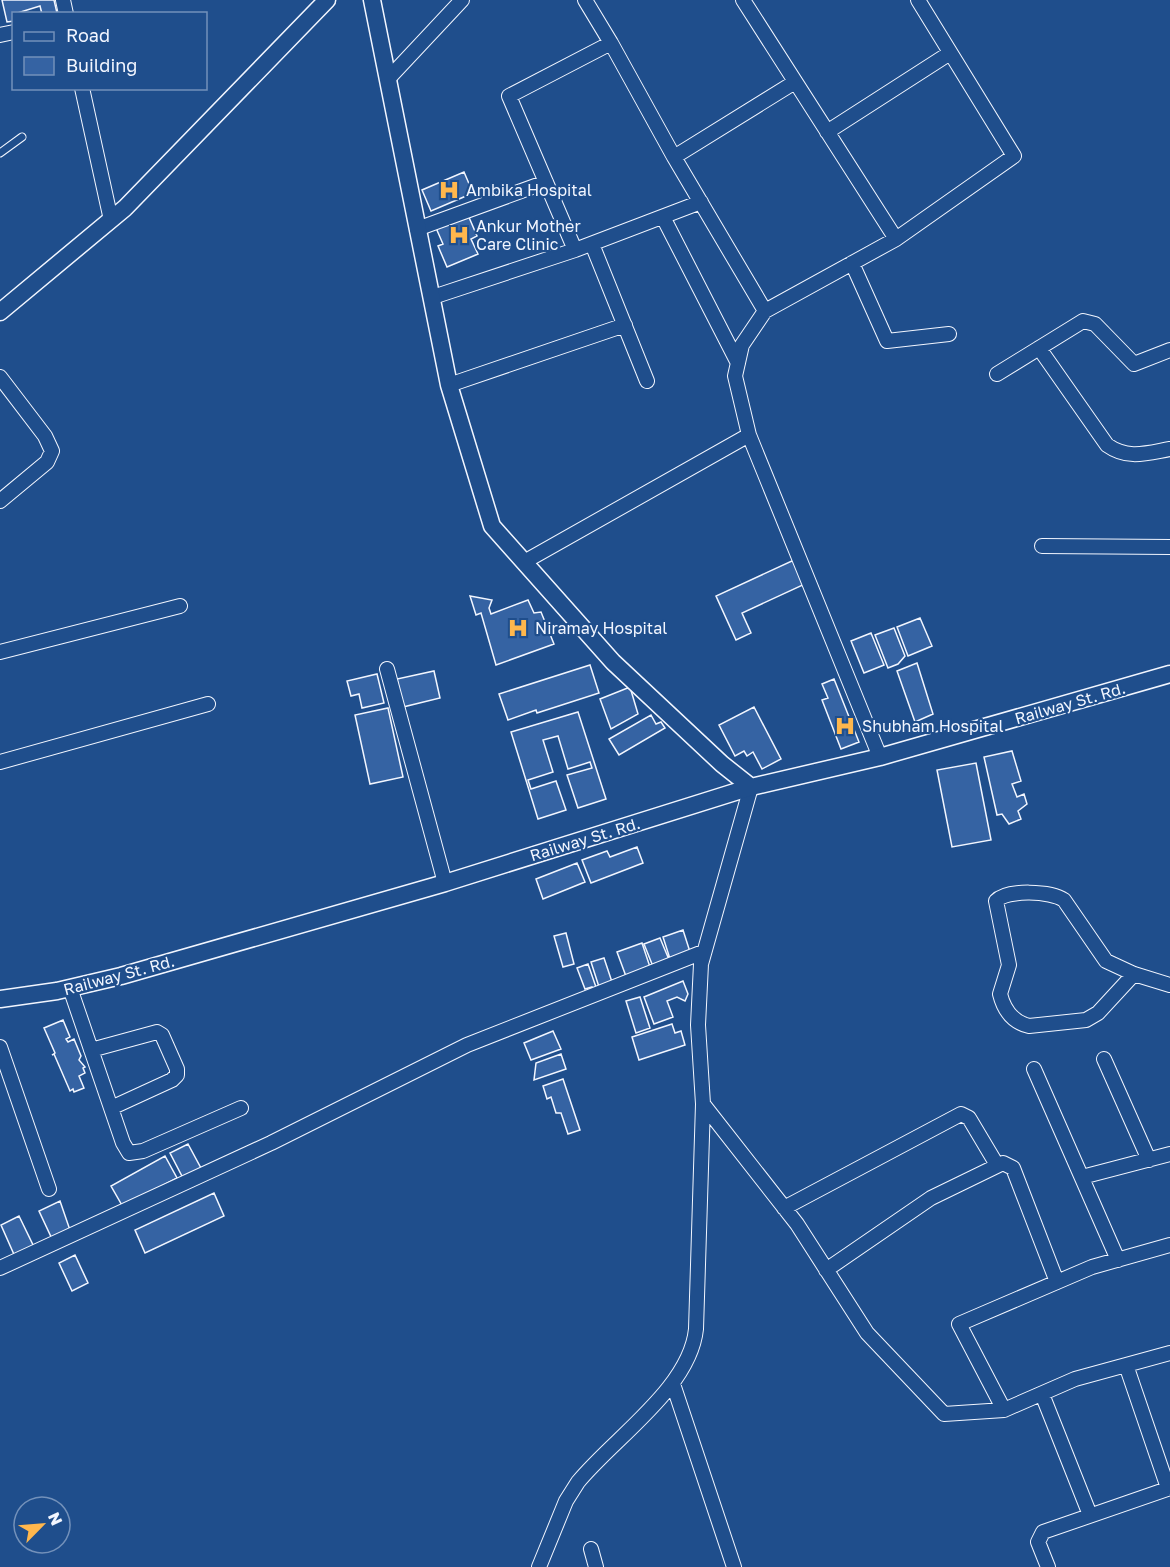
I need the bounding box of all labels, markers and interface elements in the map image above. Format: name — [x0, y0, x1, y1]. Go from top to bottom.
legend — [12, 12, 207, 90]
text: Road — [66, 24, 110, 46]
text: Building — [66, 54, 137, 76]
hospital icon: Ambika Hospital — [437, 178, 461, 202]
place label: Ambika Hospital — [466, 180, 592, 200]
place label: Ankur Mother Care Clinic — [476, 216, 581, 254]
hospital icon: Ankur Mother Care Clinic — [447, 223, 471, 247]
hospital icon: Niramay Hospital — [506, 616, 530, 640]
place label: Niramay Hospital — [535, 618, 667, 638]
street label: Railway St. Rd. — [1012, 678, 1128, 728]
hospital icon: Shubham Hospital — [833, 714, 857, 738]
place label: Shubham Hospital — [862, 716, 1004, 736]
street label: Railway St. Rd. — [527, 813, 643, 865]
street label: Railway St. Rd. — [61, 951, 177, 999]
north arrow — [12, 1495, 72, 1555]
text: N — [44, 1509, 67, 1528]

